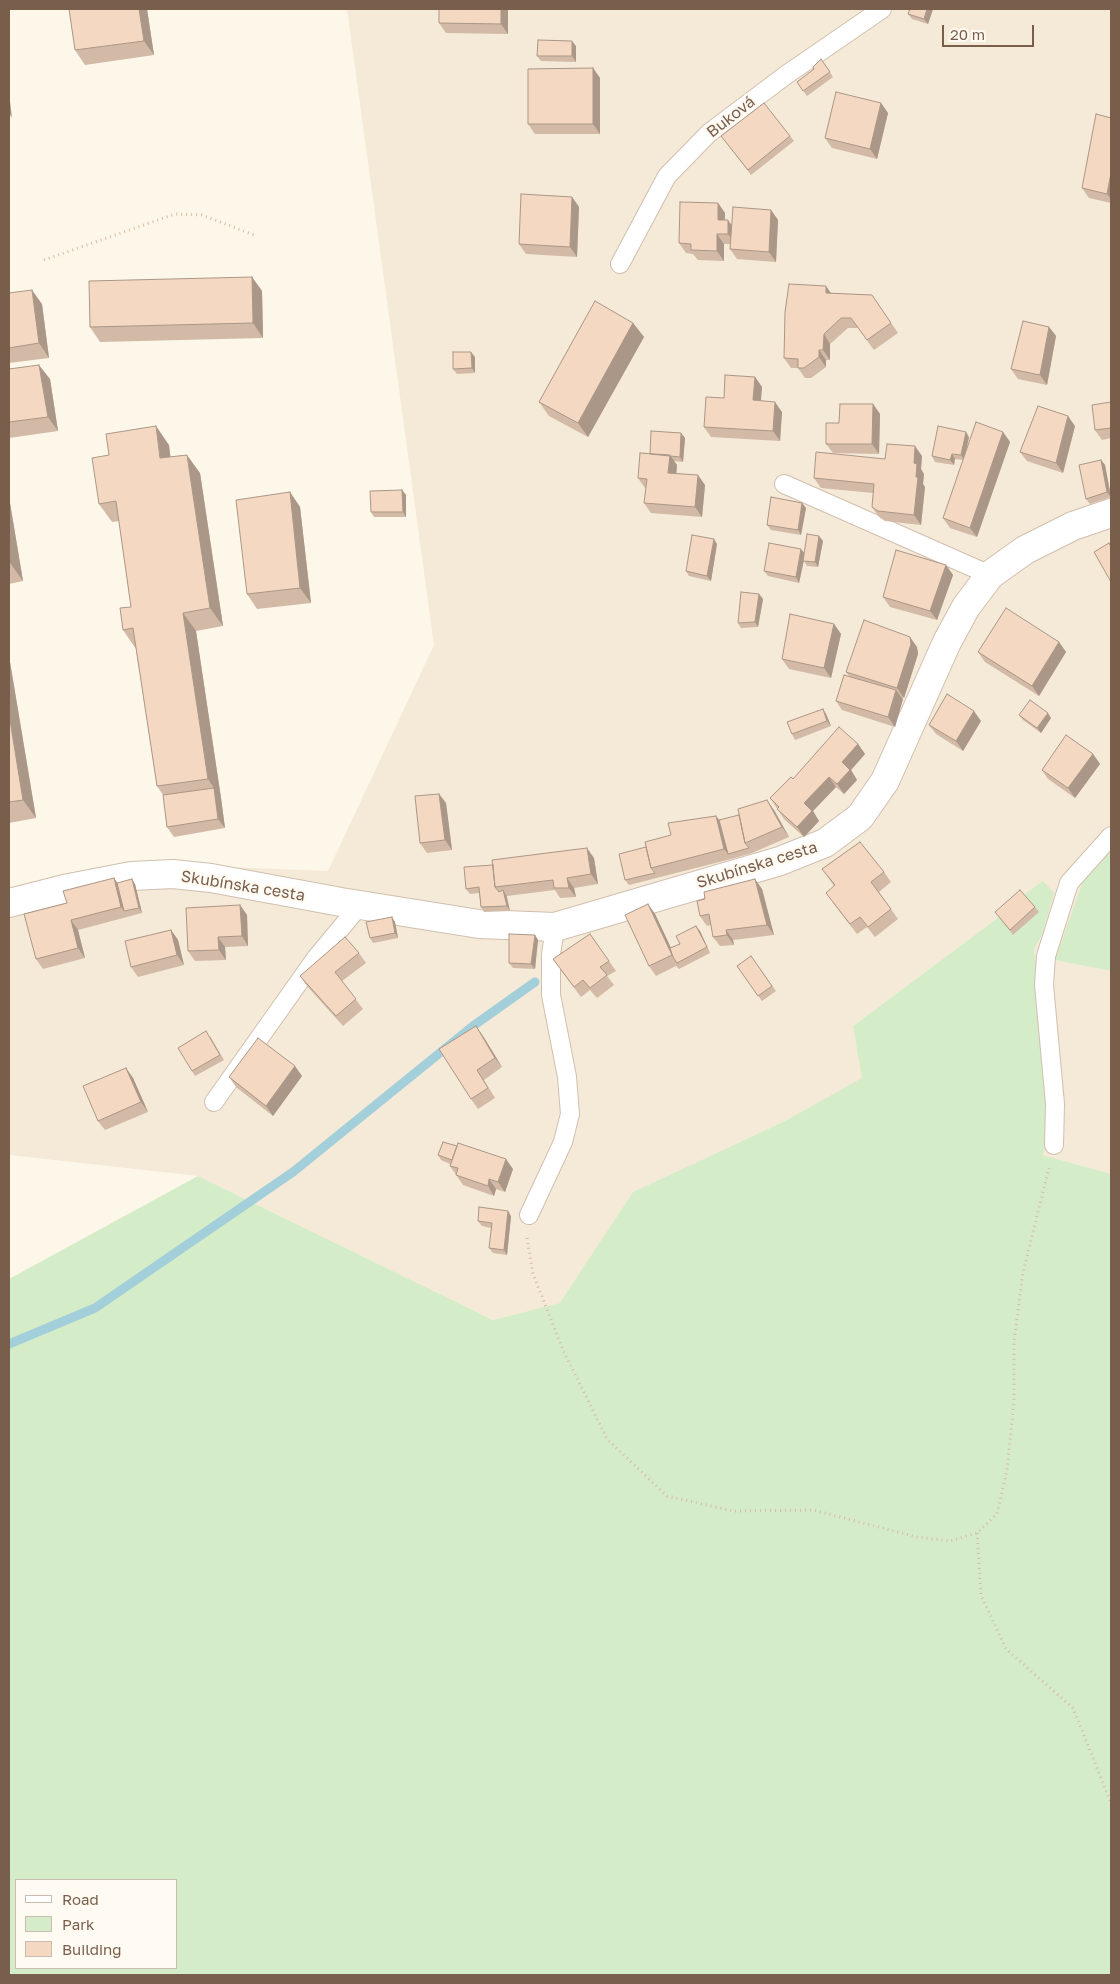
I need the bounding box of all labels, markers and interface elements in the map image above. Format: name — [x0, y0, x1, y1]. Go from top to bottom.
scale bar — [945, 15, 1038, 47]
text: 20 m — [950, 25, 985, 43]
street label: Buková — [703, 92, 759, 142]
street label: Skubínska cesta — [694, 838, 820, 892]
street label: Skubínska cesta — [180, 867, 306, 905]
legend — [15, 1879, 178, 1969]
text: Road — [62, 1890, 99, 1908]
text: Park — [62, 1915, 94, 1933]
text: Building — [62, 1940, 122, 1958]

